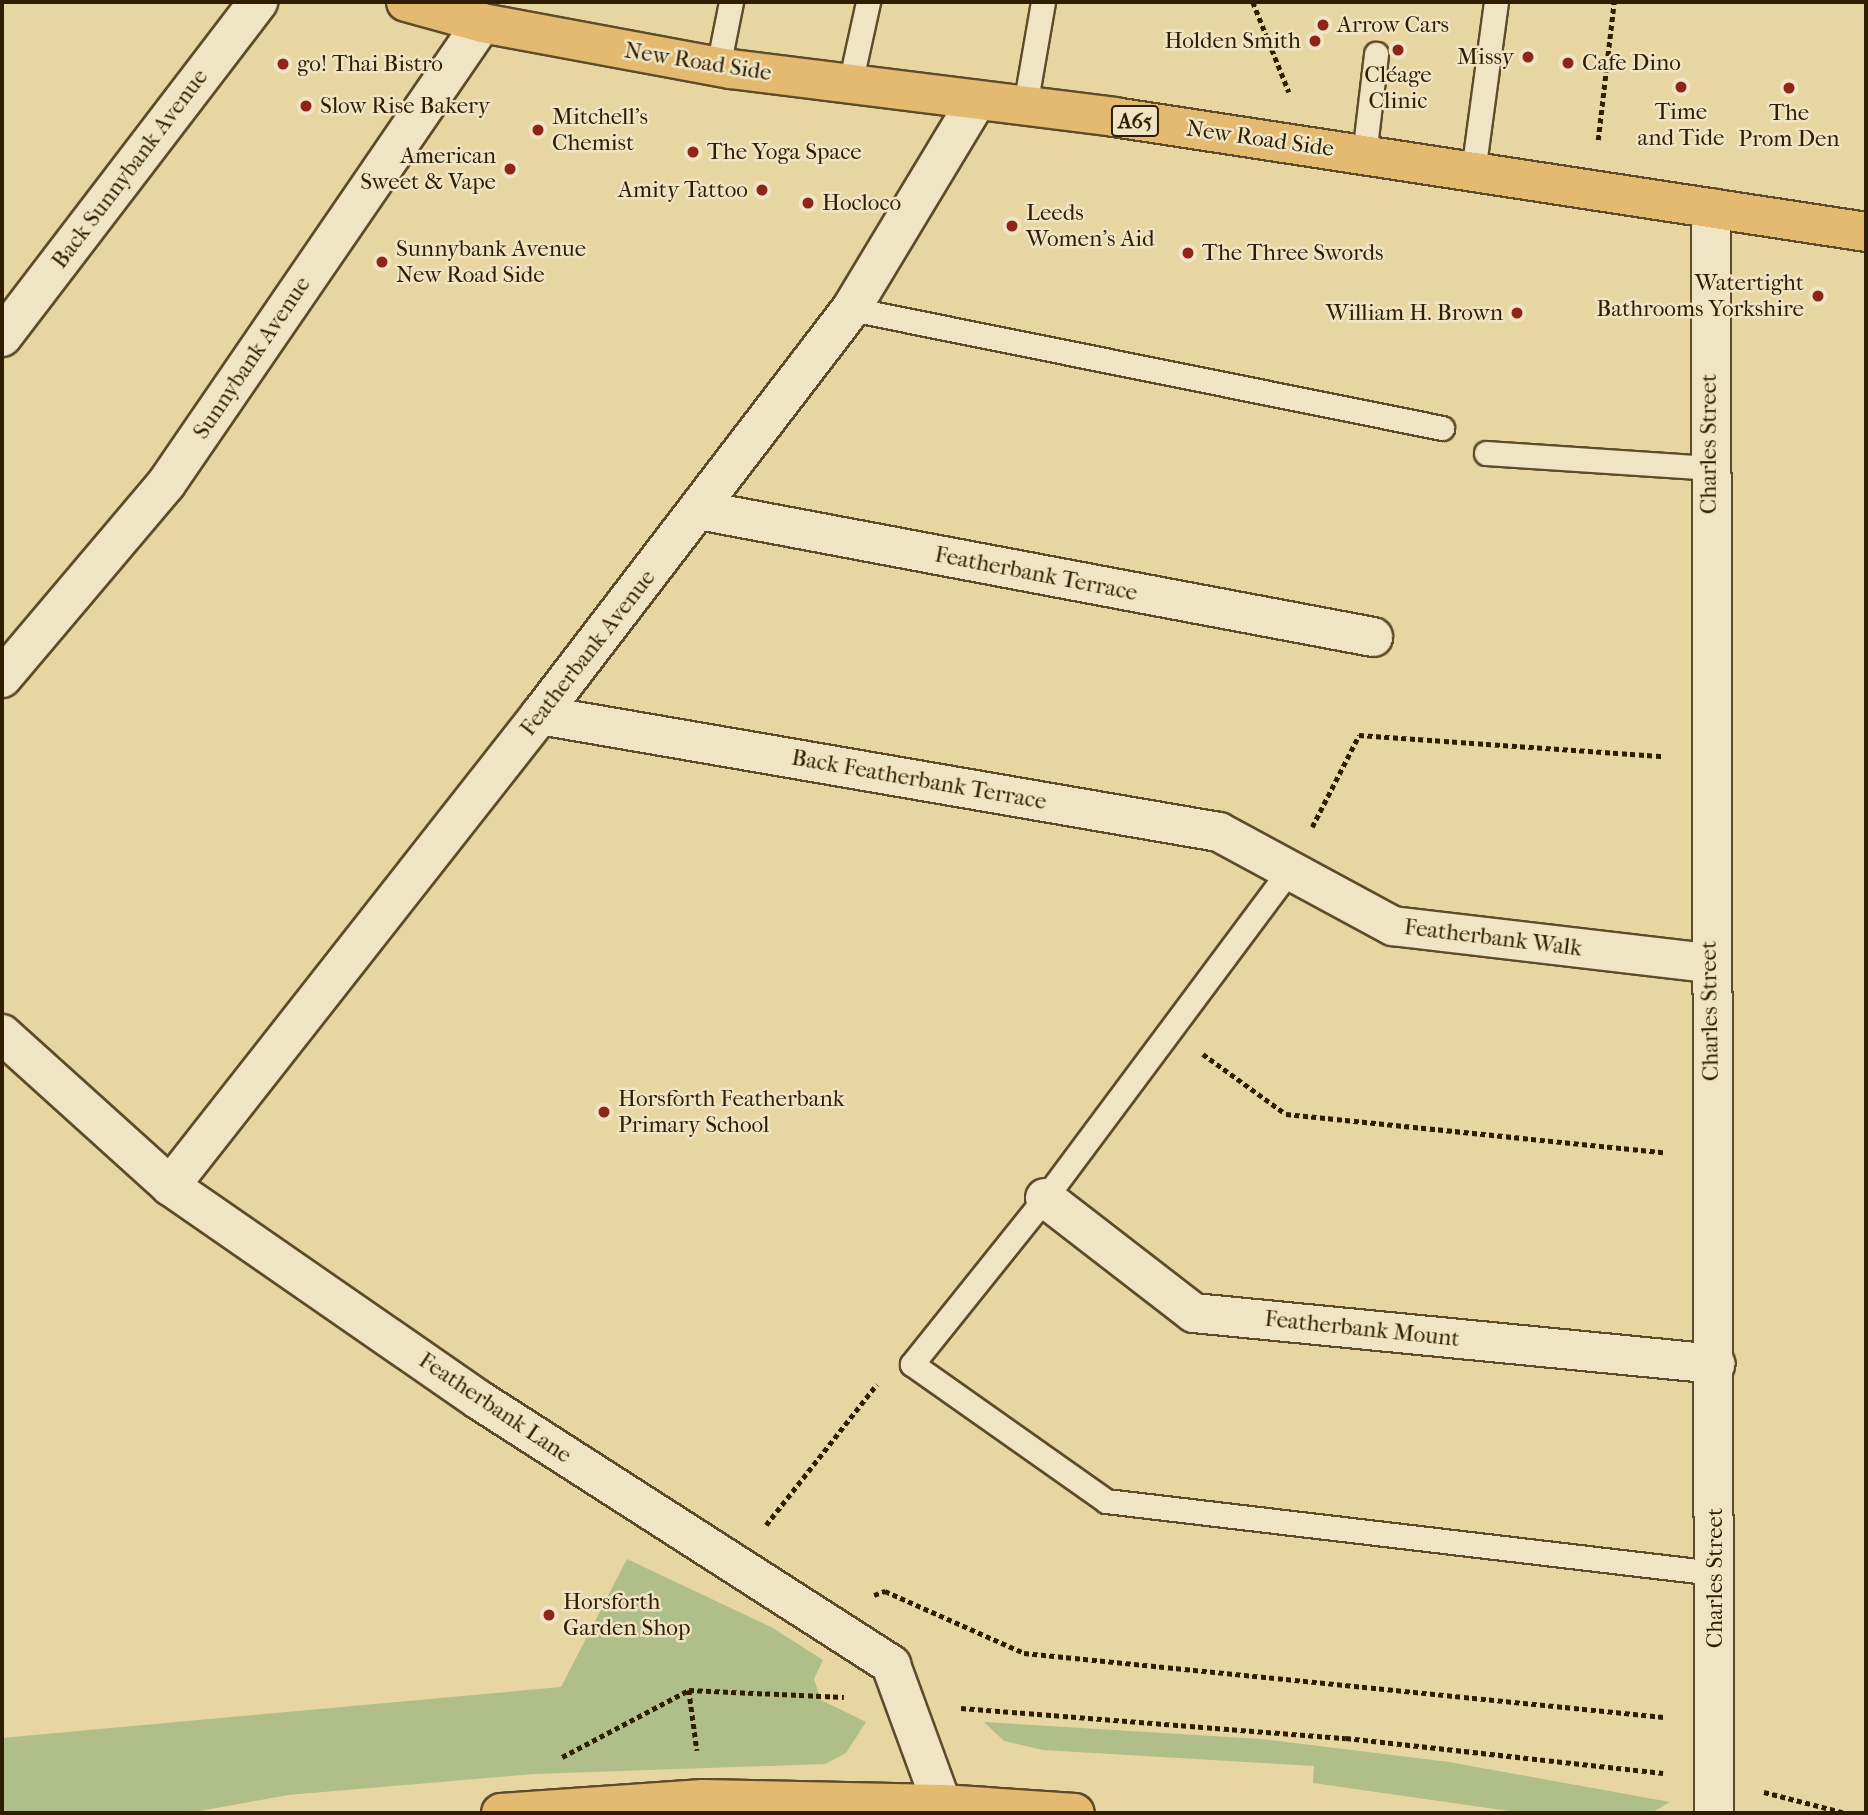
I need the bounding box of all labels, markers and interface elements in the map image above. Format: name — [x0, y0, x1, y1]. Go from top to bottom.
place label: Arrow Cars — [1337, 11, 1449, 39]
marker: Arrow Cars — [1315, 17, 1331, 33]
place label: Holden Smith — [1164, 27, 1301, 55]
marker: Holden Smith — [1307, 33, 1323, 49]
street label: New Road Side — [622, 37, 774, 87]
marker: Cléage Clinic — [1390, 42, 1406, 58]
place label: Missy — [1457, 43, 1514, 71]
marker: Missy — [1520, 49, 1536, 65]
place label: Cafe Dino — [1582, 49, 1681, 77]
place label: go! Thai Bistro — [297, 50, 443, 78]
marker: Cafe Dino — [1560, 55, 1576, 71]
marker: go! Thai Bistro — [275, 56, 291, 72]
place label: Cléage Clinic — [1364, 61, 1432, 115]
street label: Back Sunnybank Avenue — [46, 64, 214, 274]
marker: Time and Tide — [1673, 79, 1689, 95]
marker: The Prom Den — [1781, 80, 1797, 96]
place label: Slow Rise Bakery — [320, 92, 490, 120]
marker: Slow Rise Bakery — [298, 98, 314, 114]
place label: Time and Tide — [1638, 98, 1724, 152]
place label: The Prom Den — [1738, 99, 1840, 153]
place label: Mitchell's Chemist — [552, 103, 648, 157]
road number: A65 — [1110, 104, 1160, 138]
street label: New Road Side — [1184, 115, 1336, 163]
marker: Mitchell's Chemist — [530, 122, 546, 138]
place label: The Yoga Space — [707, 138, 862, 166]
place label: American Sweet & Vape — [360, 142, 496, 196]
marker: The Yoga Space — [685, 144, 701, 160]
marker: American Sweet & Vape — [502, 161, 518, 177]
place label: Amity Tattoo — [618, 176, 748, 204]
marker: Amity Tattoo — [754, 182, 770, 198]
place label: Hocloco — [822, 189, 901, 217]
marker: Hocloco — [800, 195, 816, 211]
place label: Leeds Women's Aid — [1026, 199, 1154, 253]
marker: Leeds Women's Aid — [1004, 218, 1020, 234]
place label: Sunnybank Avenue New Road Side — [396, 235, 586, 289]
place label: The Three Swords — [1202, 239, 1383, 267]
marker: The Three Swords — [1180, 245, 1196, 261]
marker: Sunnybank Avenue New Road Side — [374, 254, 390, 270]
place label: Watertight Bathrooms Yorkshire — [1596, 269, 1804, 323]
street label: Sunnybank Avenue — [187, 271, 317, 445]
marker: Watertight Bathrooms Yorkshire — [1810, 288, 1826, 304]
place label: William H. Brown — [1326, 299, 1503, 327]
marker: William H. Brown — [1509, 305, 1525, 321]
street label: Charles Street — [1695, 374, 1723, 514]
street label: Featherbank Terrace — [932, 541, 1140, 607]
street label: Featherbank Avenue — [514, 564, 662, 742]
street label: Back Featherbank Terrace — [789, 744, 1049, 816]
street label: Featherbank Walk — [1402, 913, 1584, 963]
street label: Charles Street — [1695, 941, 1725, 1081]
place label: Horsforth Featherbank Primary School — [618, 1085, 845, 1139]
marker: Horsforth Featherbank Primary School — [596, 1104, 612, 1120]
street label: Featherbank Mount — [1263, 1305, 1461, 1353]
street label: Featherbank Lane — [413, 1347, 577, 1469]
street label: Charles Street — [1701, 1508, 1729, 1648]
place label: Horsforth Garden Shop — [563, 1588, 690, 1642]
marker: Horsforth Garden Shop — [541, 1607, 557, 1623]

